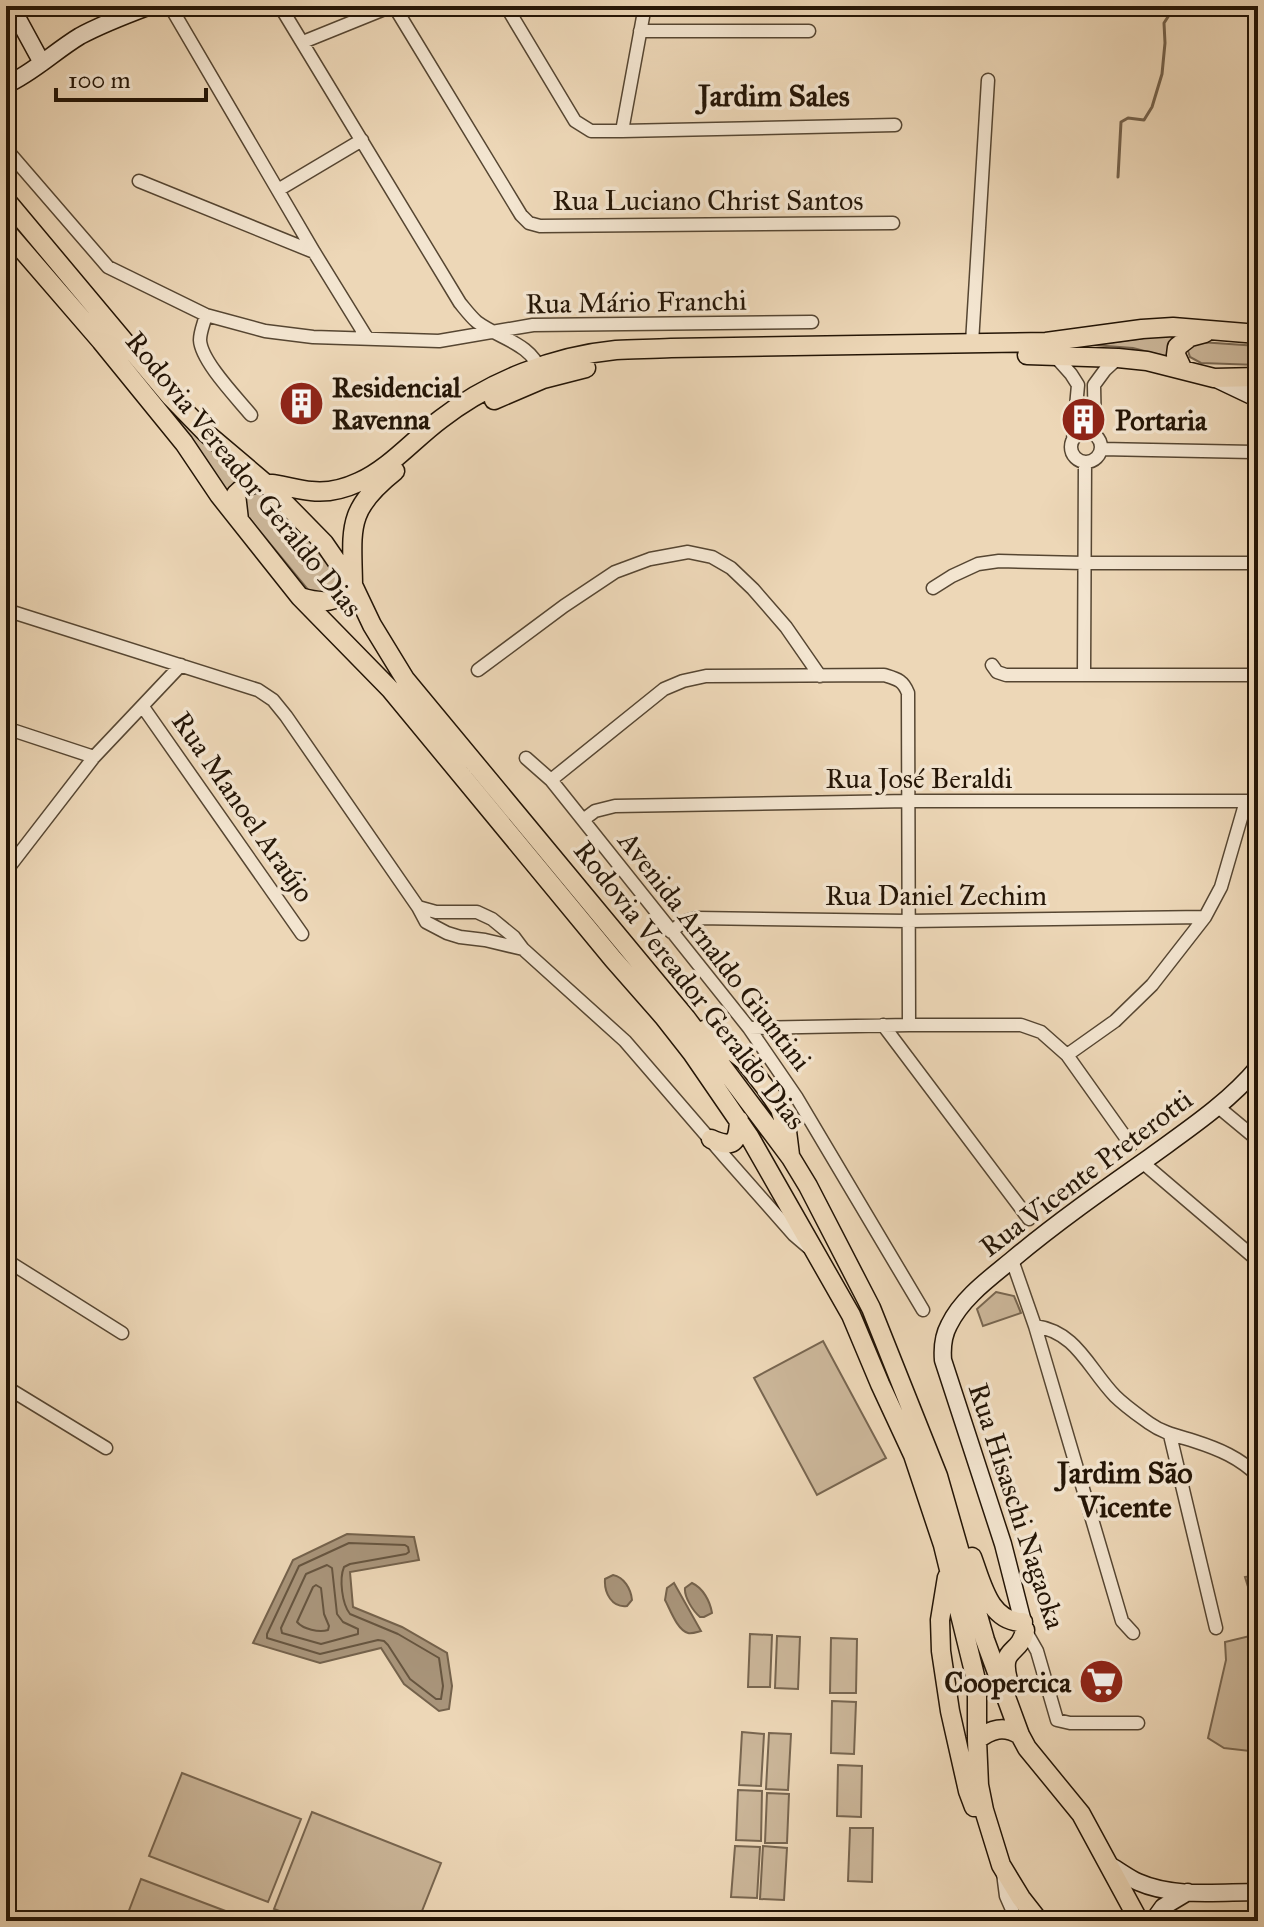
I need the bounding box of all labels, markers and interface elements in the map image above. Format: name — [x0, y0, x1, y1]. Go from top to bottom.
scale bar — [56, 52, 206, 102]
text: 100 m — [68, 65, 131, 95]
district label: Jardim Sales — [694, 78, 850, 115]
street label: Rua Luciano Christ Santos — [552, 183, 864, 218]
street label: Rua Mário Franchi — [525, 283, 747, 321]
street label: Rodovia Vereador Geraldo Dias — [118, 324, 370, 624]
place label: Residencial Ravenna — [332, 370, 461, 437]
building icon: Residencial Ravenna — [277, 379, 325, 427]
building icon: Portaria — [1060, 396, 1108, 444]
place label: Portaria — [1115, 403, 1208, 438]
street label: Rua Manoel Araújo — [164, 705, 322, 909]
street label: Rua José Beraldi — [826, 761, 1013, 796]
street label: Avenida Arnaldo Giuntini — [610, 824, 819, 1078]
street label: Rodovia Vereador Geraldo Dias — [566, 834, 814, 1136]
street label: Rua Daniel Zechim — [825, 878, 1047, 913]
street label: Rua Vicente Preterotti — [973, 1082, 1199, 1264]
street label: Rua Hisaschi Nagaoka — [961, 1379, 1073, 1633]
district label: Jardim São Vicente — [1053, 1455, 1193, 1525]
supermarket icon: Coopercica — [1078, 1658, 1126, 1706]
place label: Coopercica — [944, 1665, 1072, 1700]

